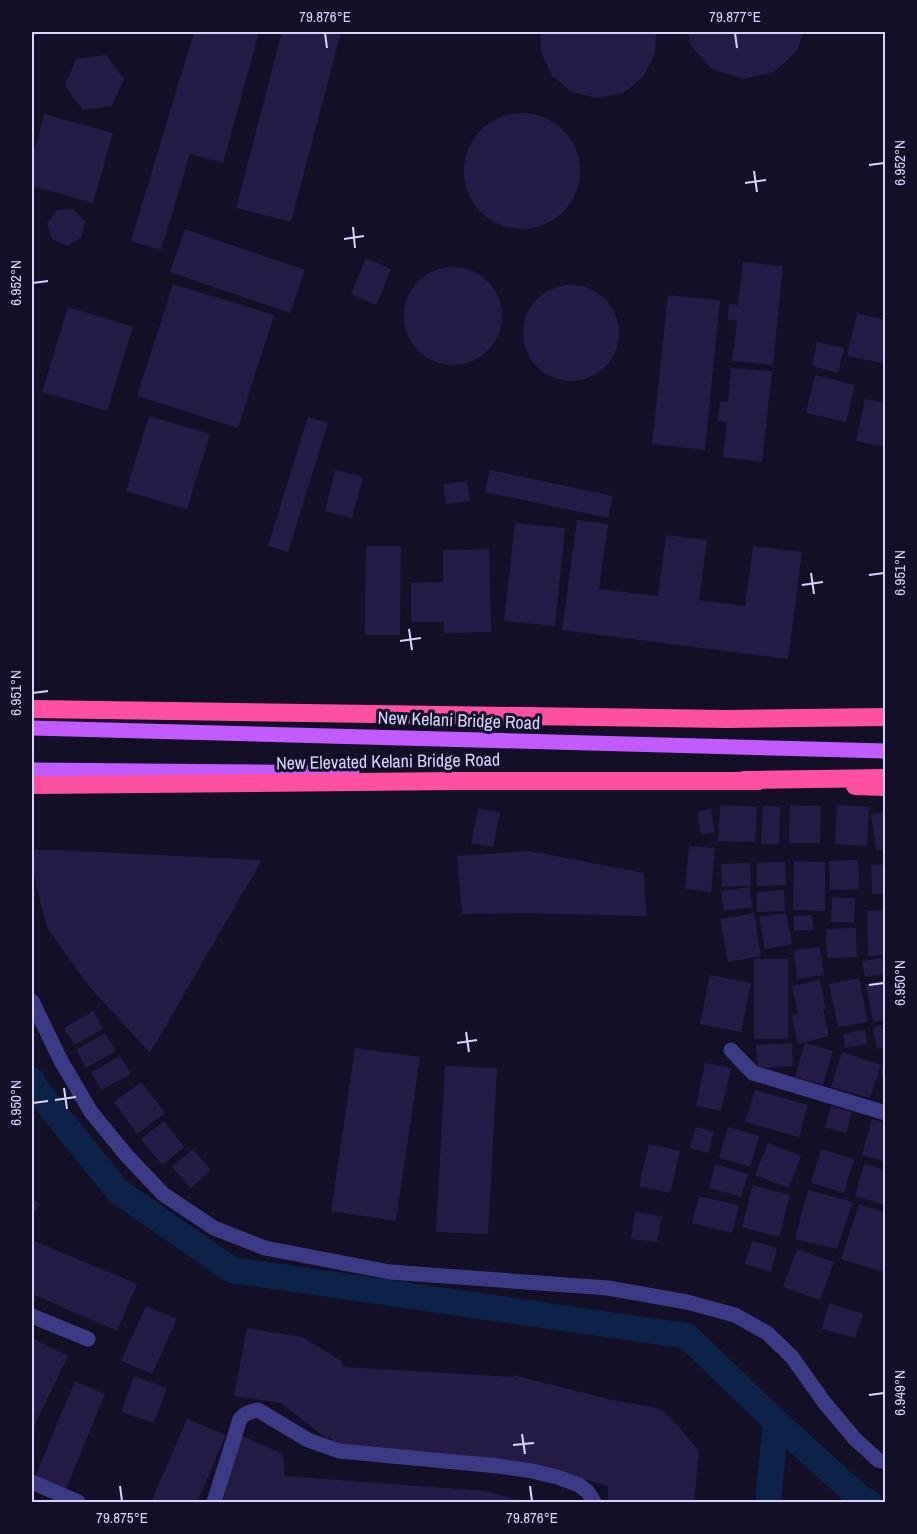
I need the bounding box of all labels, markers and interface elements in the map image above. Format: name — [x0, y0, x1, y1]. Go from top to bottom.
text: 79.876°E — [299, 6, 351, 27]
text: 79.877°E — [709, 6, 761, 27]
text: 6.952°N — [889, 140, 910, 186]
text: 6.952°N — [5, 260, 26, 306]
text: 6.951°N — [889, 550, 910, 596]
text: 6.951°N — [5, 670, 26, 716]
street label: New Kelani Bridge Road — [377, 705, 541, 735]
street label: New Elevated Kelani Bridge Road — [276, 747, 500, 775]
text: 6.950°N — [889, 960, 910, 1006]
text: 6.950°N — [5, 1080, 26, 1126]
text: 6.949°N — [889, 1370, 910, 1416]
text: 79.875°E — [96, 1507, 148, 1528]
text: 79.876°E — [506, 1507, 558, 1528]

